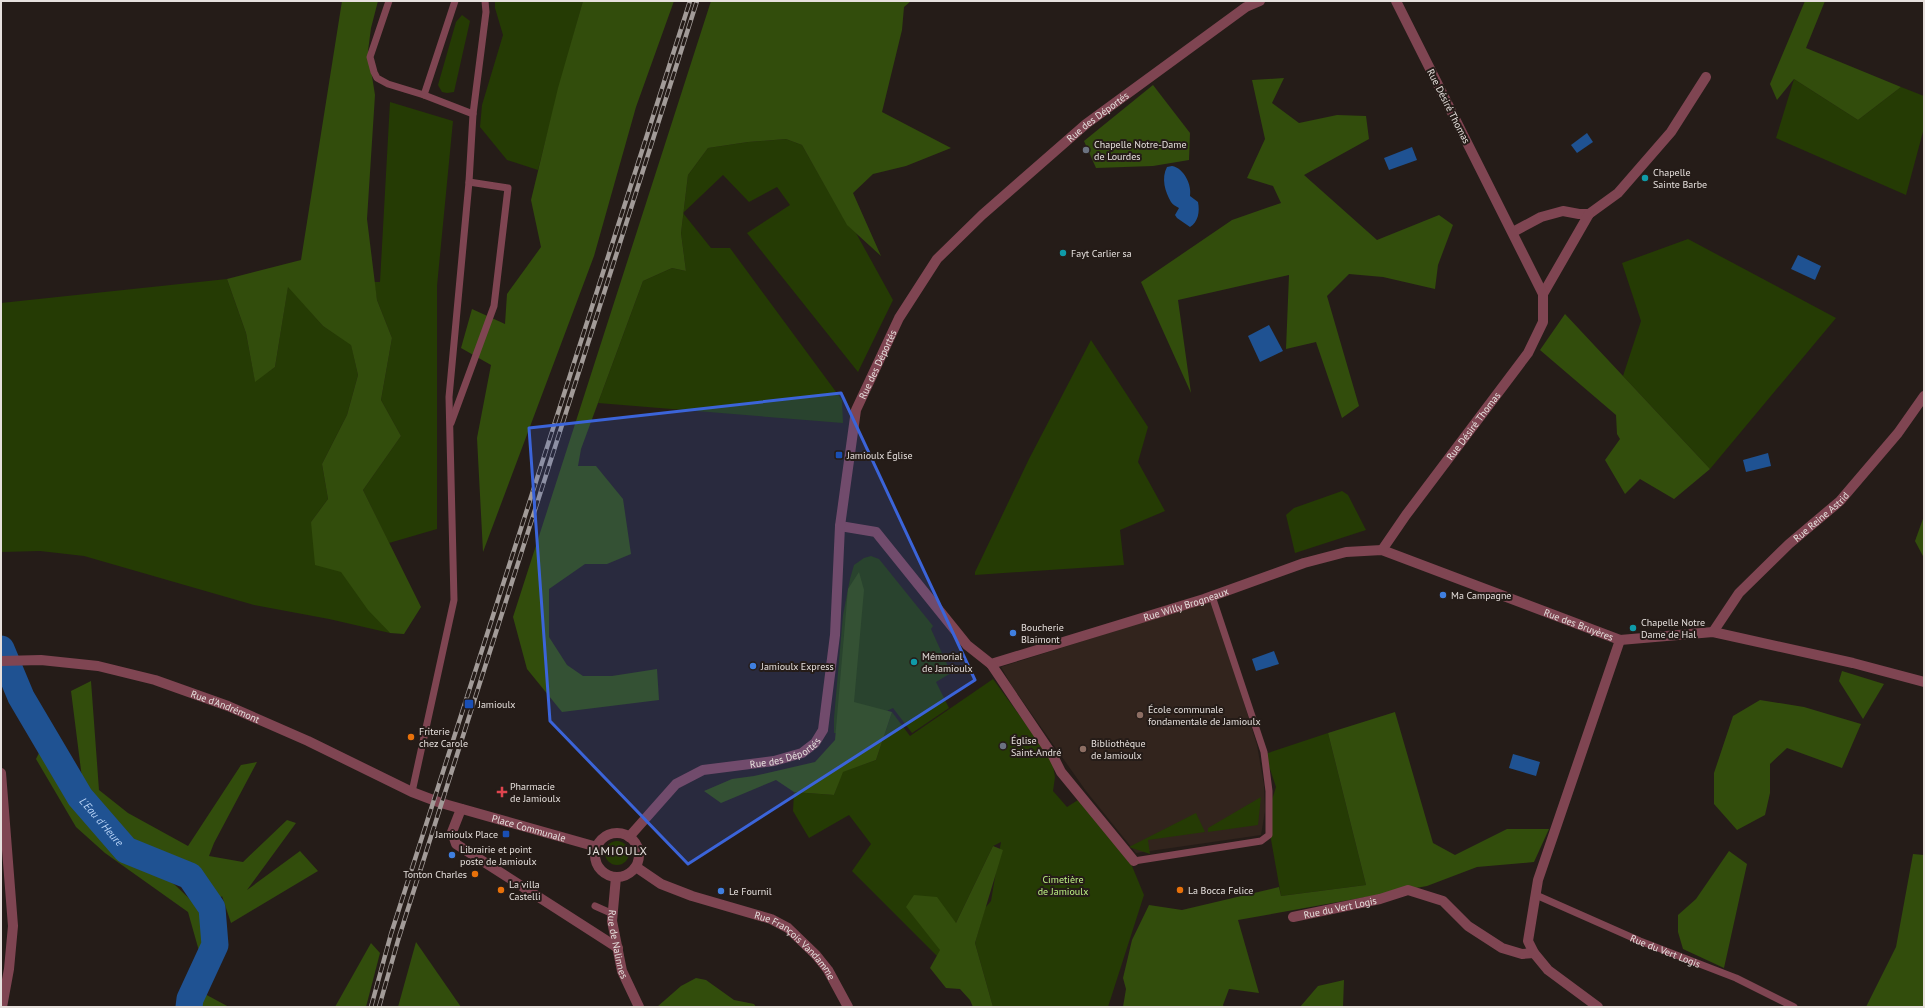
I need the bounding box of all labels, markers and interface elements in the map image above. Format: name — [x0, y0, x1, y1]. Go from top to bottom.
street label: Rue Désiré Thomas — [1424, 67, 1473, 146]
street label: Rue des Déportés — [1064, 89, 1131, 145]
place label: Chapelle Notre-Dame de Lourdes — [1094, 138, 1186, 163]
marker: Chapelle Notre-Dame de Lourdes — [1081, 145, 1091, 155]
place label: Chapelle Sainte Barbe — [1653, 166, 1707, 191]
marker: Chapelle Sainte Barbe — [1640, 173, 1650, 183]
place label: Fayt Carlier sa — [1071, 247, 1132, 260]
marker: Fayt Carlier sa — [1058, 248, 1068, 258]
street label: Rue des Déportés — [856, 328, 900, 401]
street label: Rue Désiré Thomas — [1444, 389, 1503, 463]
place label: Jamioulx Église — [846, 449, 912, 462]
marker: Jamioulx Église — [834, 450, 844, 460]
street label: Rue Reine Astrid — [1791, 489, 1852, 545]
street label: Rue Willy Brogneaux — [1142, 585, 1230, 624]
place label: Ma Campagne — [1451, 589, 1511, 602]
marker: Ma Campagne — [1438, 590, 1448, 600]
street label: Rue des Bruyères — [1542, 606, 1615, 644]
place label: Chapelle Notre Dame de Hal — [1641, 616, 1705, 641]
place label: Boucherie Blaimont — [1021, 621, 1064, 646]
marker: Chapelle Notre Dame de Hal — [1628, 623, 1638, 633]
marker: Boucherie Blaimont — [1008, 628, 1018, 638]
place label: Mémorial de Jamioulx — [922, 650, 973, 675]
marker: Mémorial de Jamioulx — [909, 657, 919, 667]
place label: Jamioulx Express — [760, 660, 834, 673]
marker: Jamioulx Express — [748, 661, 758, 671]
street label: Rue d'Andrémont — [189, 687, 262, 726]
marker: Jamioulx — [463, 698, 475, 710]
place label: Jamioulx — [477, 698, 516, 711]
place label: École communale fondamentale de Jamioulx — [1148, 703, 1261, 728]
marker: École communale fondamentale de Jamioulx — [1135, 710, 1145, 720]
place label: Friterie chez Carole — [419, 725, 468, 750]
marker: Friterie chez Carole — [406, 732, 416, 742]
place label: Église Saint-André — [1011, 734, 1061, 759]
street label: Rue des Déportés — [749, 735, 824, 771]
place label: Bibliothèque de Jamioulx — [1091, 737, 1146, 762]
marker: Église Saint-André — [998, 741, 1008, 751]
marker: Bibliothèque de Jamioulx — [1078, 744, 1088, 754]
place label: Pharmacie de Jamioulx — [510, 780, 561, 805]
marker: Pharmacie de Jamioulx — [497, 787, 507, 797]
water label: L'Eau d'Heure — [77, 795, 127, 849]
street label: Place Communale — [490, 812, 567, 845]
place label: Jamioulx Place — [434, 828, 498, 841]
marker: Jamioulx Place — [501, 829, 511, 839]
place label: Librairie et point poste de Jamioulx — [460, 843, 537, 868]
district label: JAMIOULX — [587, 843, 648, 858]
marker: Librairie et point poste de Jamioulx — [447, 850, 457, 860]
place label: Tonton Charles — [403, 868, 467, 881]
marker: Tonton Charles — [470, 869, 480, 879]
park label: Cimetière de Jamioulx — [1038, 873, 1088, 898]
place label: La villa Castelli — [509, 878, 541, 903]
place label: La Bocca Felice — [1188, 884, 1253, 897]
marker: La villa Castelli — [496, 885, 506, 895]
place label: Le Fournil — [729, 885, 772, 898]
marker: La Bocca Felice — [1175, 885, 1185, 895]
marker: Le Fournil — [716, 886, 726, 896]
street label: Rue du Vert Logis — [1302, 894, 1378, 922]
street label: Rue de Nalinnes — [605, 909, 631, 981]
street label: Rue François Vandamme — [753, 909, 838, 982]
street label: Rue du Vert Logis — [1628, 932, 1702, 971]

